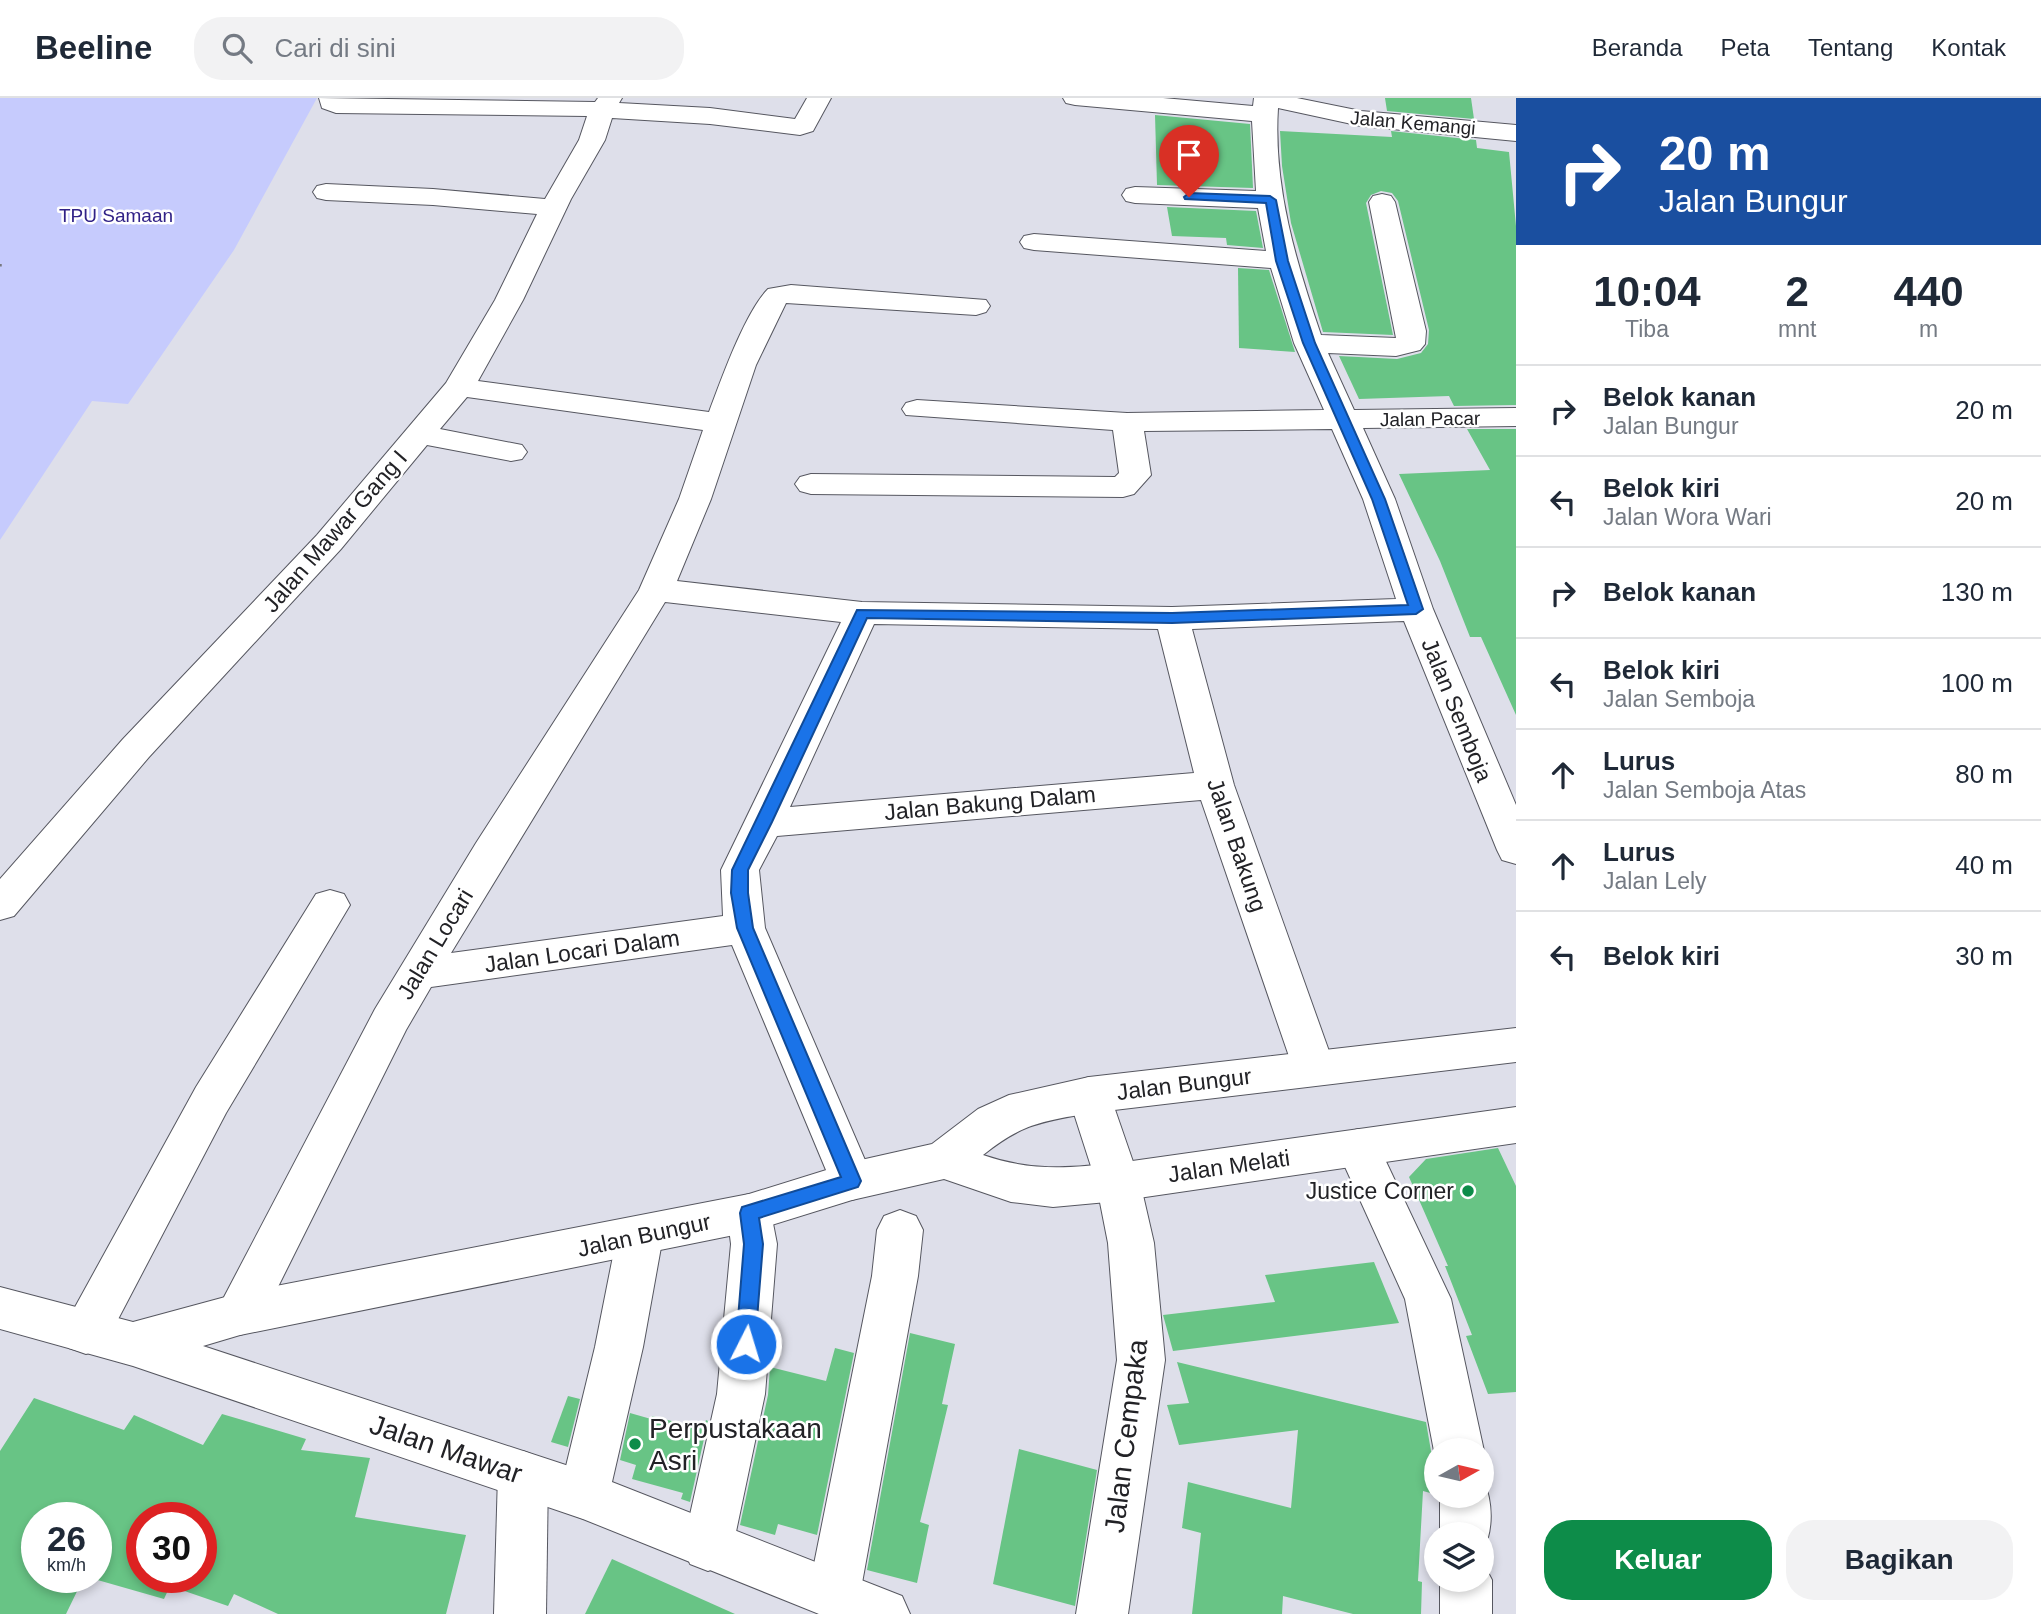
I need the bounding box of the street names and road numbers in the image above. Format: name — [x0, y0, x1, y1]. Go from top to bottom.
street label: Jalan Kemangi — [1349, 107, 1477, 139]
street label: Jalan Pacar — [1380, 408, 1481, 430]
street label: Jalan Mawar Gang I — [258, 445, 412, 617]
street label: Jalan Semboja — [1416, 635, 1498, 786]
street label: Jalan Bakung — [1202, 775, 1272, 915]
street label: Jalan Bakung Dalam — [883, 781, 1097, 825]
street label: Jalan Locari — [392, 884, 478, 1004]
street label: Jalan Locari Dalam — [483, 924, 681, 978]
street label: Jalan Bungur — [1115, 1063, 1253, 1105]
street label: Jalan Melati — [1166, 1145, 1292, 1187]
street label: Jalan Bungur — [575, 1208, 713, 1262]
street label: Jalan Cempaka — [1099, 1337, 1153, 1534]
street label: Jalan Mawar — [366, 1409, 526, 1489]

